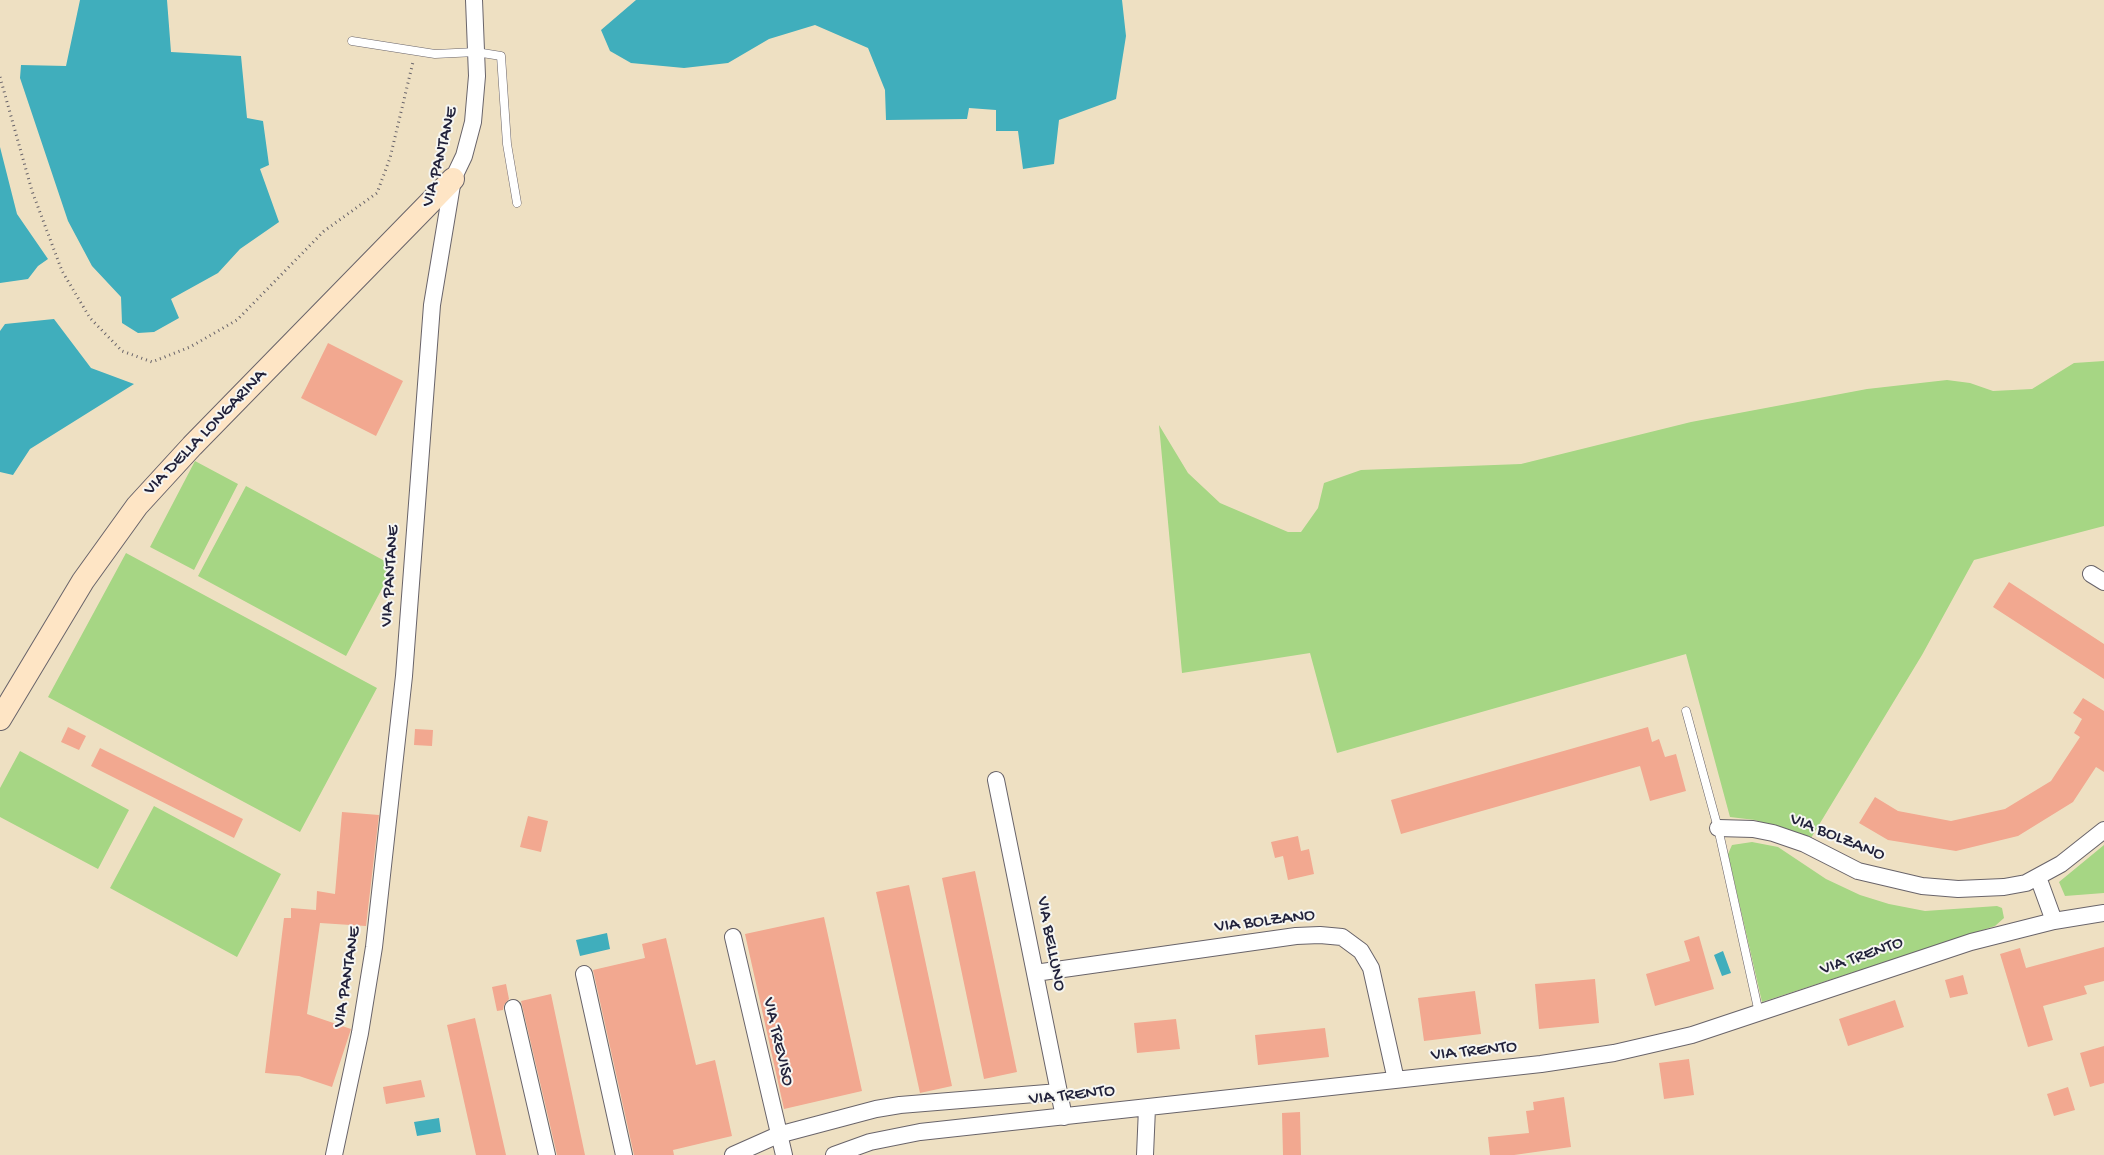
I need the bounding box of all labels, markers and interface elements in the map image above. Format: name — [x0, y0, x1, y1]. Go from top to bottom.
street label: VIA PANTANE — [418, 105, 464, 209]
street label: VIA DELLA LONGARINA — [140, 365, 272, 501]
street label: VIA PANTANE — [377, 524, 405, 628]
street label: VIA BOLZANO — [1786, 809, 1888, 867]
street label: VIA BELLUNO — [1030, 895, 1070, 993]
street label: VIA BOLZANO — [1214, 905, 1316, 939]
street label: VIA PANTANE — [329, 925, 367, 1029]
street label: VIA TRENTO — [1818, 933, 1906, 981]
street label: VIA TREVISO — [756, 996, 798, 1088]
street label: VIA TRENTO — [1430, 1037, 1518, 1067]
street label: VIA TRENTO — [1028, 1081, 1116, 1111]

